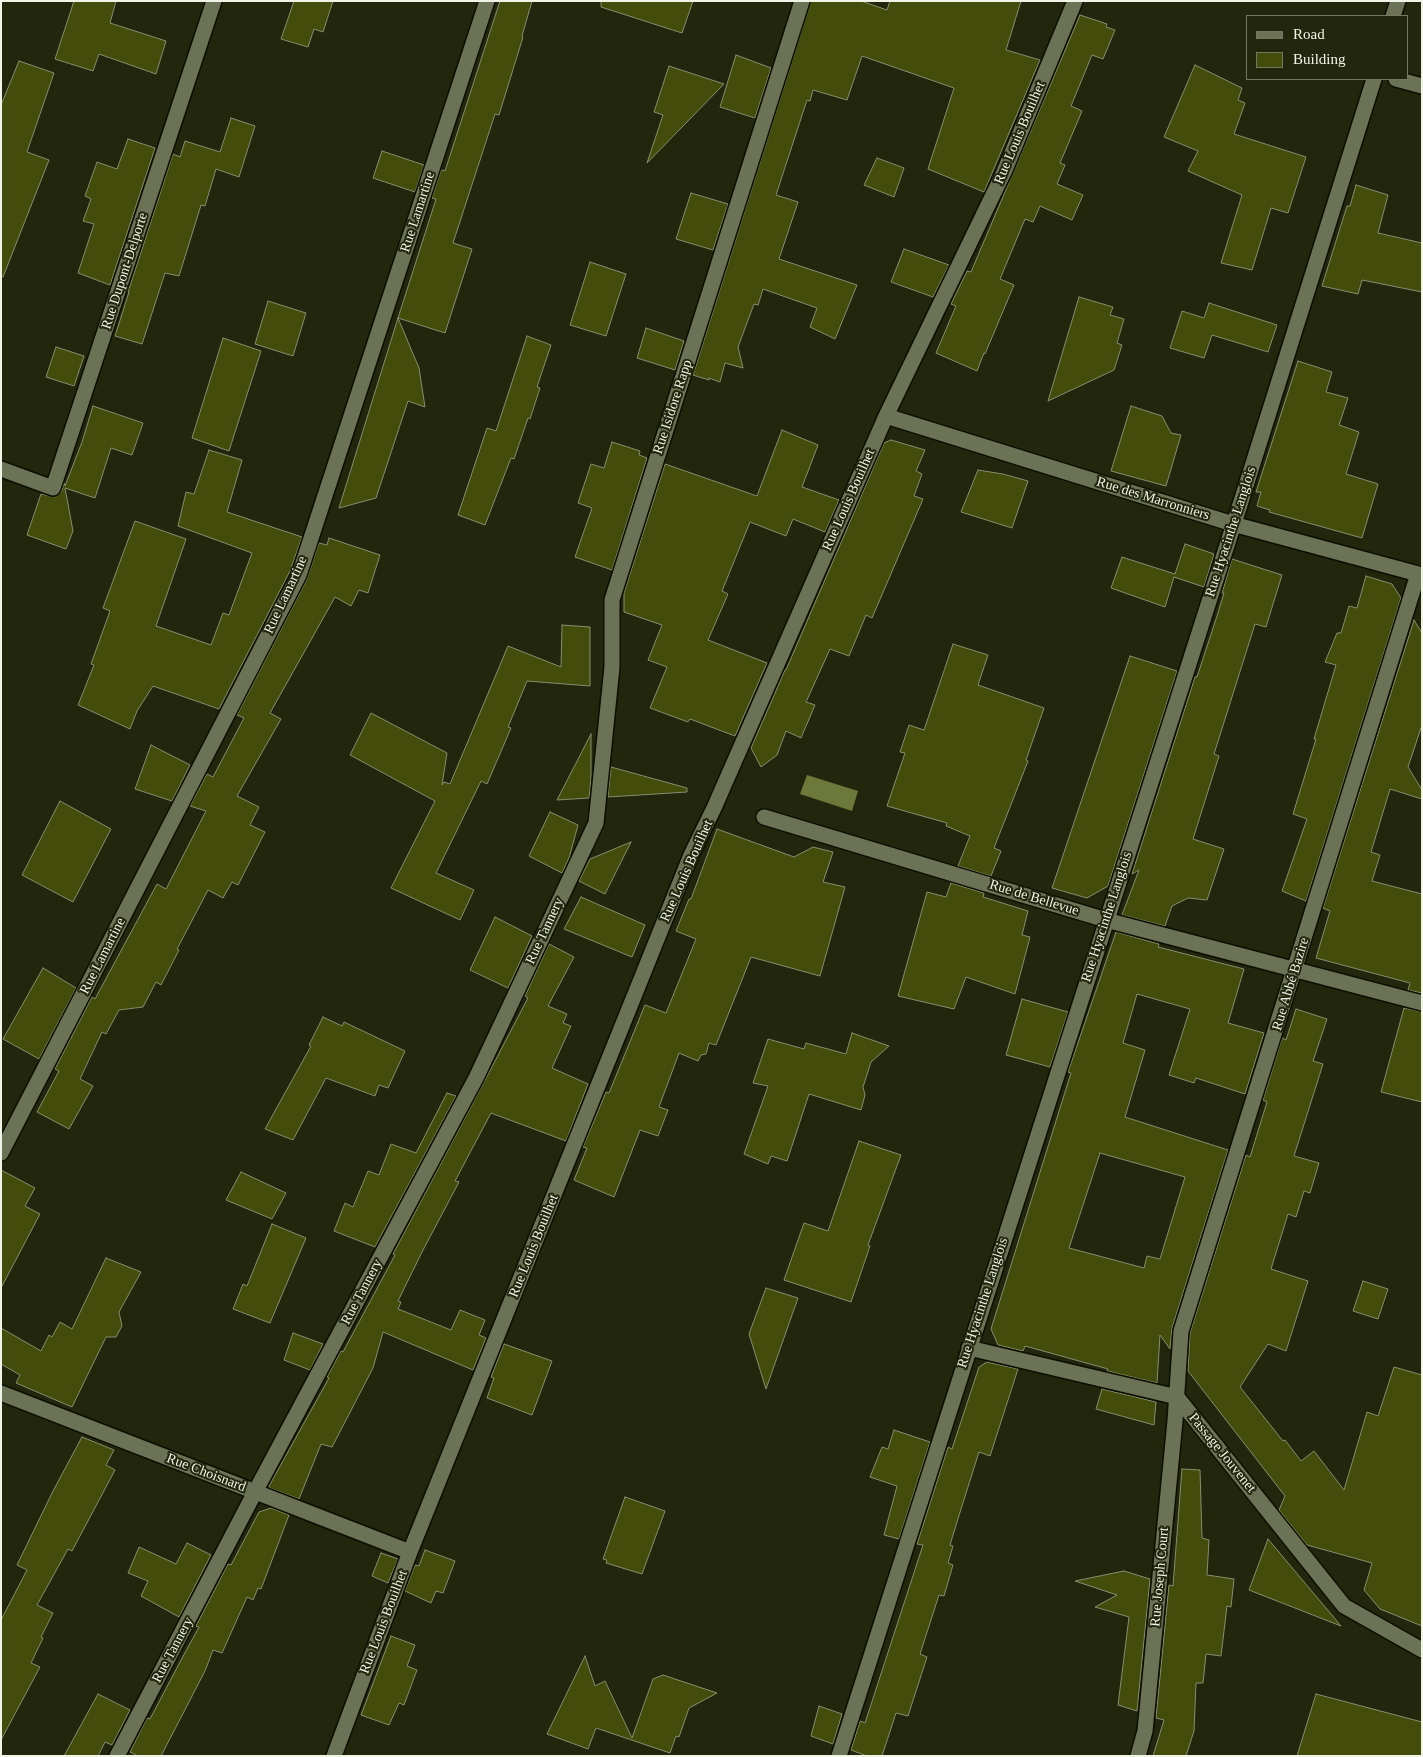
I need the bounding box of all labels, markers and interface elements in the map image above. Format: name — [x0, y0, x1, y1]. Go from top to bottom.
legend — [1246, 15, 1408, 80]
text: Road — [1293, 26, 1325, 42]
text: Building — [1293, 51, 1346, 67]
street label: Rue Louis Bouilhet — [991, 79, 1049, 187]
street label: Rue Lamartine — [397, 170, 439, 254]
street label: Rue Dupont-Delporte — [98, 211, 152, 331]
street label: Rue Isidore Rapp — [650, 358, 696, 456]
street label: Rue Louis Bouilhet — [819, 446, 879, 554]
street label: Rue Hyacinthe Langlois — [1202, 465, 1260, 599]
street label: Rue des Marronniers — [1094, 474, 1212, 524]
street label: Rue Lamartine — [261, 554, 311, 636]
street label: Rue Louis Bouilhet — [657, 817, 717, 925]
street label: Rue Hyacinthe Langlois — [1078, 850, 1136, 984]
street label: Rue de Bellevue — [987, 876, 1081, 920]
street label: Rue Tannery — [522, 895, 568, 967]
street label: Rue Lamartine — [77, 915, 129, 997]
street label: Rue Abbé Bazire — [1269, 935, 1313, 1033]
street label: Rue Louis Bouilhet — [506, 1192, 562, 1300]
street label: Rue Hyacinthe Langlois — [954, 1236, 1012, 1370]
street label: Rue Tannery — [338, 1256, 386, 1328]
street label: Passage Jouvenet — [1185, 1410, 1259, 1496]
street label: Rue Choisnard — [164, 1450, 248, 1496]
street label: Rue Joseph Court — [1147, 1527, 1173, 1627]
street label: Rue Louis Bouilhet — [357, 1568, 411, 1676]
street label: Rue Tannery — [149, 1614, 197, 1686]

